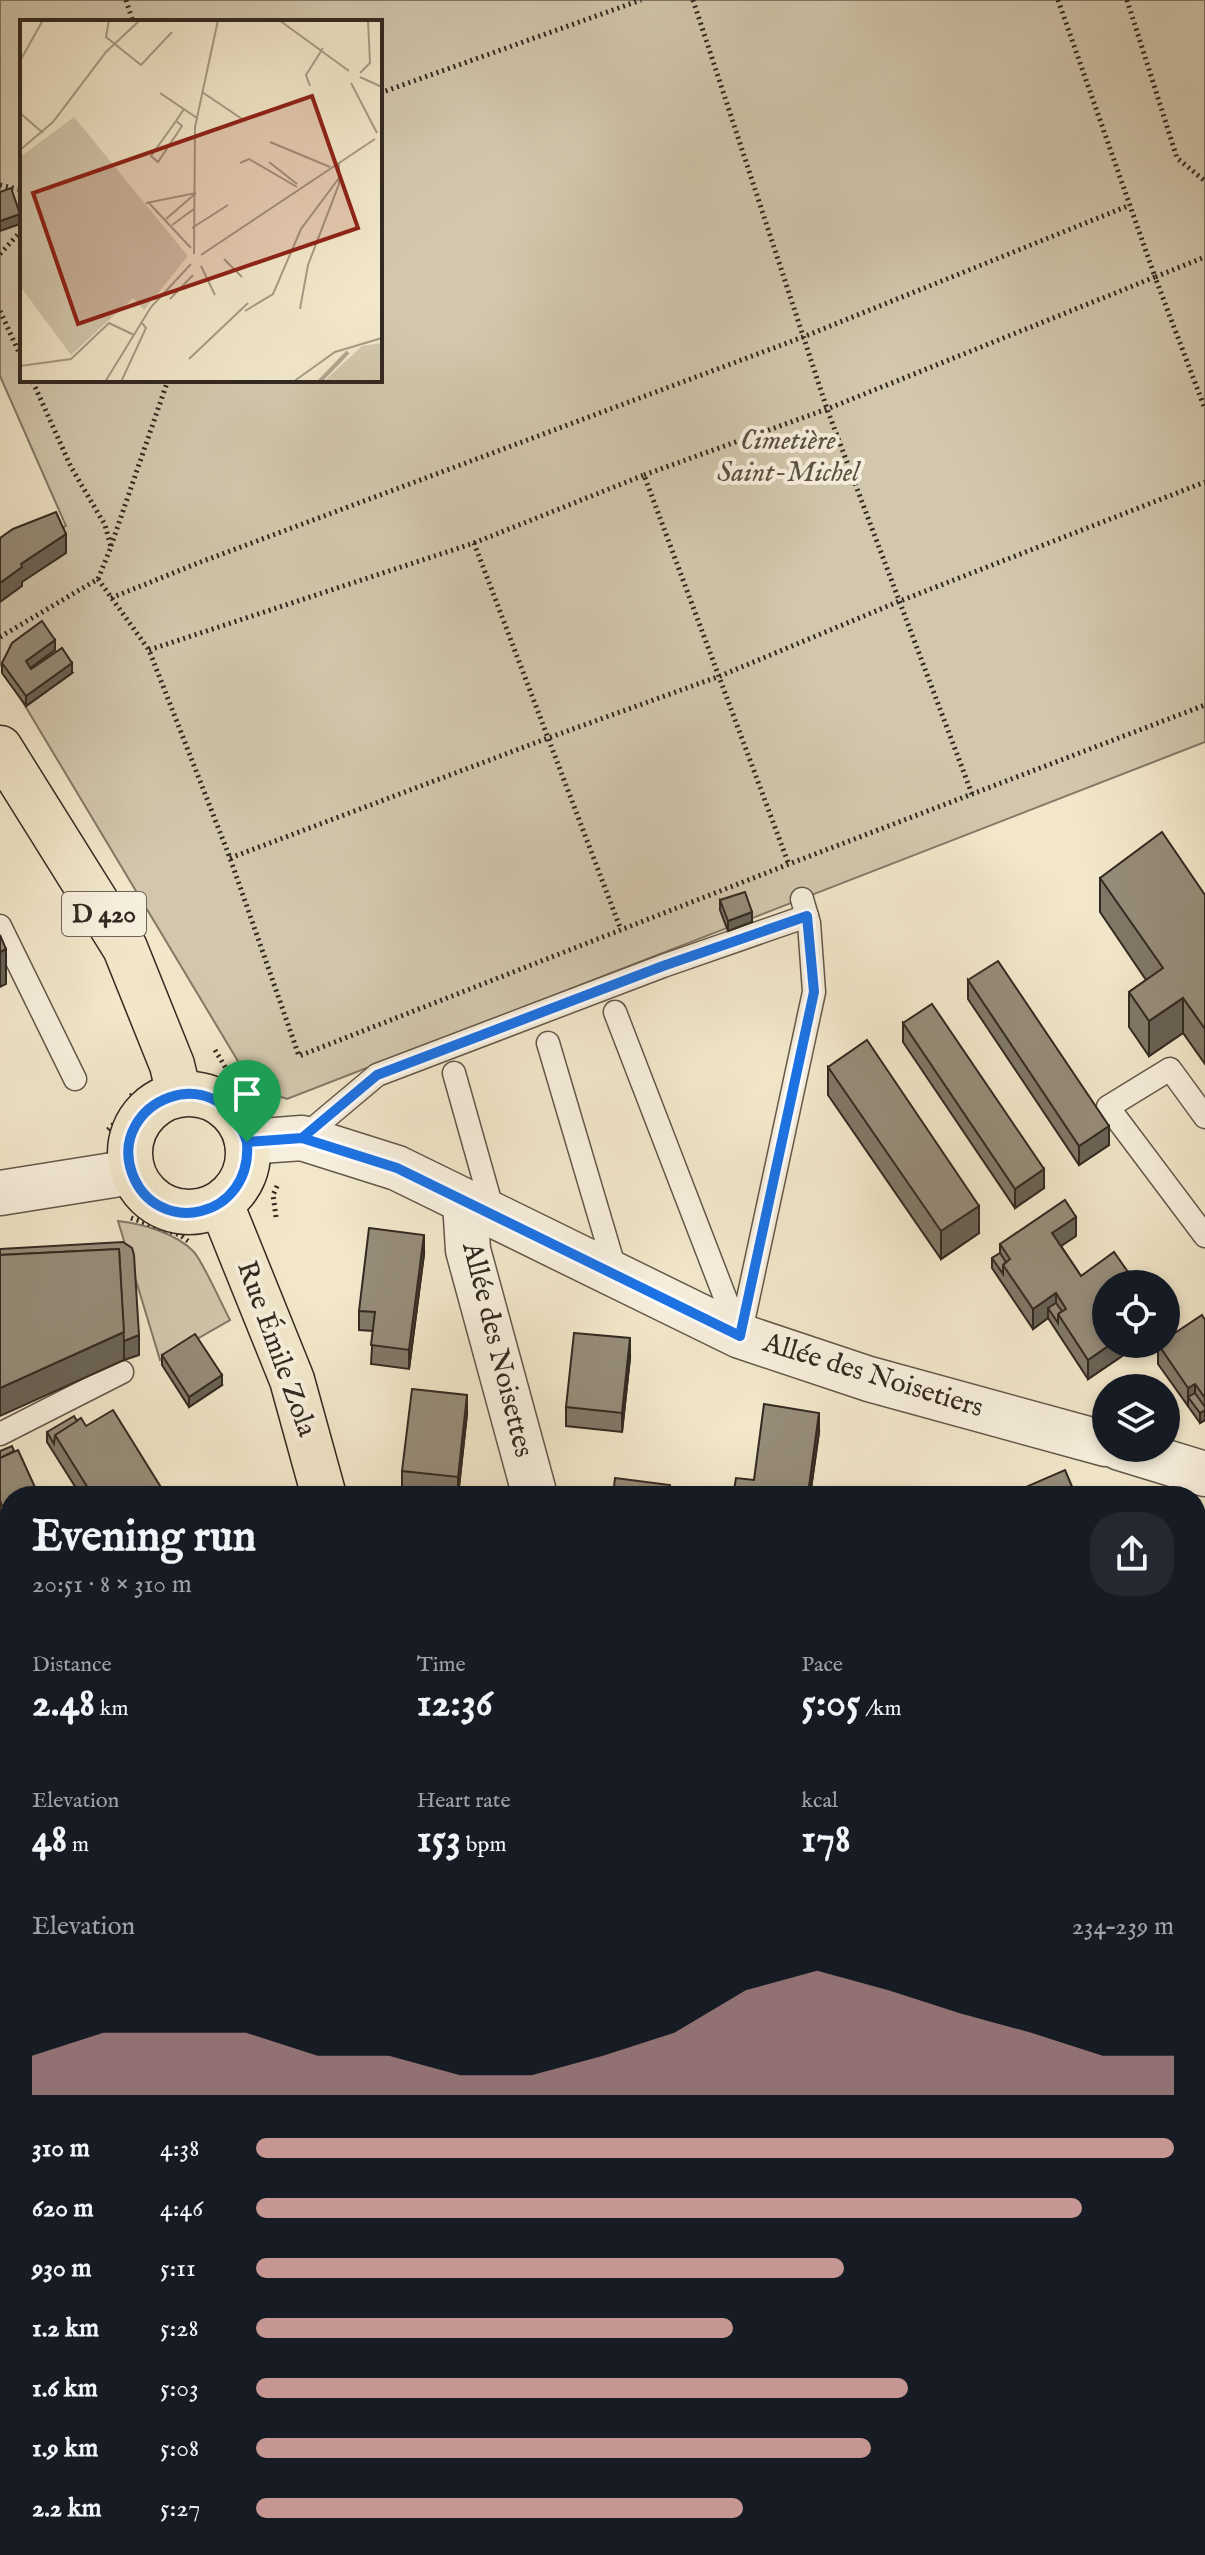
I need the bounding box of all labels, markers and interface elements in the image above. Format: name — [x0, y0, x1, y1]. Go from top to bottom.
inset map — [20, 20, 382, 382]
park label: Cimetière Saint-Michel — [717, 424, 861, 491]
road number: D 420 — [62, 892, 146, 936]
pin — [213, 1060, 281, 1142]
icon: arrive — [225, 1072, 269, 1116]
street label: Allée des Noisettes — [453, 1238, 541, 1461]
street label: Rue Émile Zola — [228, 1256, 325, 1442]
map controls — [1092, 1270, 1180, 1462]
button: locate — [1092, 1270, 1180, 1358]
street label: Allée des Noisetiers — [758, 1326, 987, 1426]
button: layers — [1092, 1374, 1180, 1462]
text: Evening run — [32, 1510, 256, 1566]
button: share — [1090, 1512, 1174, 1596]
text: 20:51 · 8 × 310 m — [32, 1568, 192, 1601]
text: Distance — [32, 1651, 112, 1679]
text: Time — [417, 1651, 466, 1679]
text: Pace — [801, 1651, 843, 1679]
text: 2.48 — [32, 1679, 95, 1730]
text: 12:36 — [417, 1679, 493, 1730]
text: 5:05 — [801, 1679, 861, 1730]
text: km — [95, 1695, 129, 1723]
text: /km — [861, 1695, 902, 1723]
text: Elevation — [32, 1787, 119, 1815]
text: Heart rate — [417, 1787, 511, 1815]
text: kcal — [801, 1787, 838, 1815]
text: 48 — [32, 1815, 67, 1866]
text: 153 — [417, 1815, 461, 1866]
text: 178 — [801, 1815, 851, 1866]
text: m — [67, 1831, 89, 1859]
text: bpm — [461, 1831, 506, 1859]
text: Elevation — [32, 1910, 135, 1943]
text: 234–239 m — [1072, 1910, 1174, 1943]
text: 310 m — [32, 2132, 90, 2165]
text: 4:38 — [160, 2132, 200, 2165]
text: 620 m — [32, 2192, 94, 2225]
text: 4:46 — [160, 2192, 203, 2225]
text: 930 m — [32, 2252, 92, 2285]
text: 5:11 — [160, 2252, 196, 2285]
text: 1.2 km — [32, 2312, 99, 2345]
text: 5:28 — [160, 2312, 199, 2345]
text: 1.6 km — [32, 2372, 98, 2405]
text: 5:03 — [160, 2372, 199, 2405]
text: 1.9 km — [32, 2432, 98, 2465]
text: 5:08 — [160, 2432, 199, 2465]
text: 2.2 km — [32, 2492, 102, 2525]
text: 5:27 — [160, 2492, 200, 2525]

